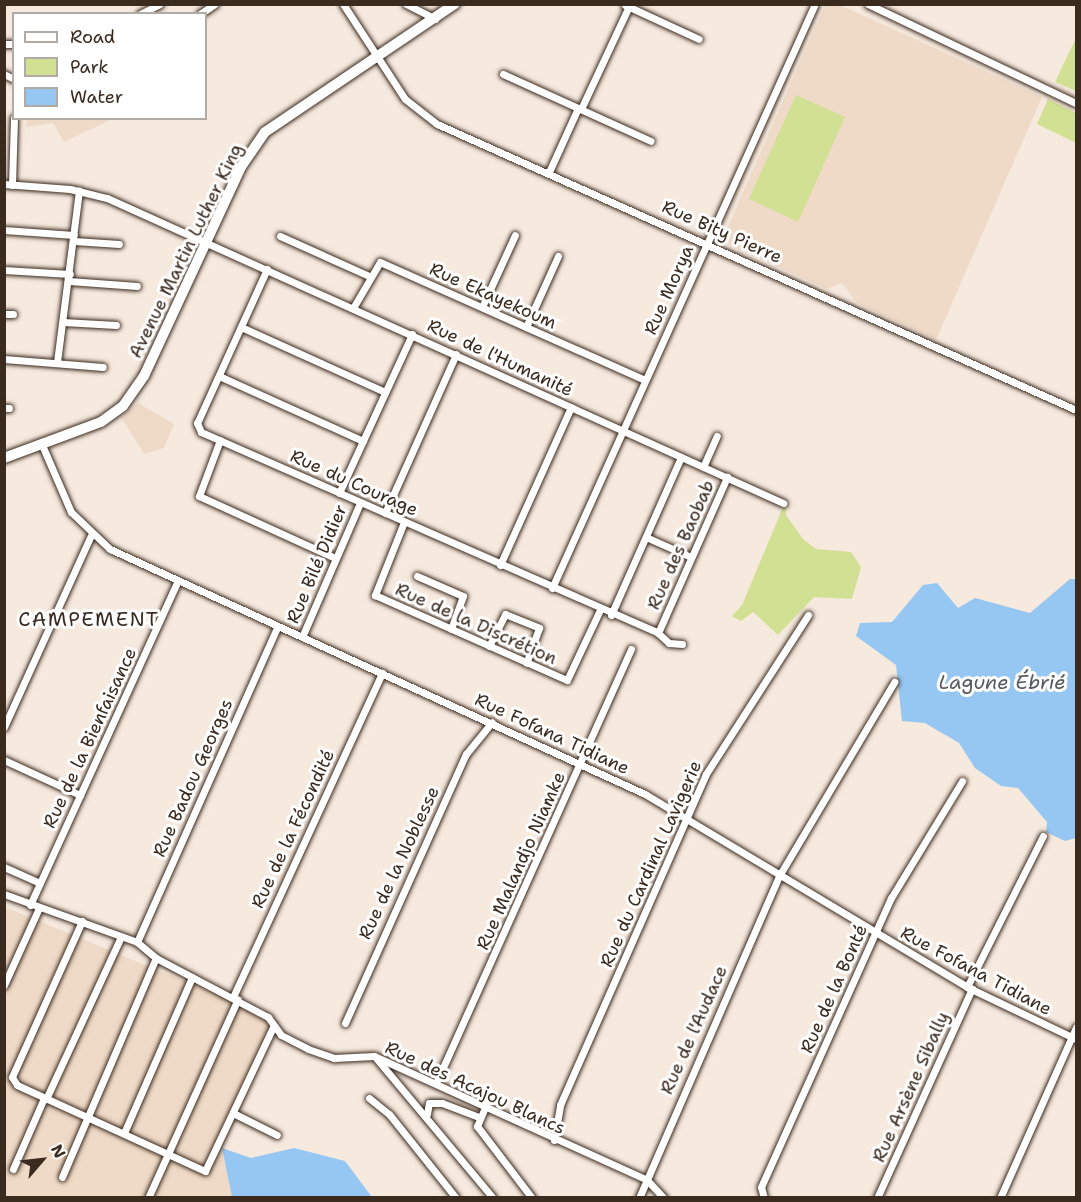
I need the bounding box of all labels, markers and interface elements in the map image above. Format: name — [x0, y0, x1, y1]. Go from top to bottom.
legend — [12, 12, 207, 120]
text: Road — [70, 25, 115, 49]
text: Park — [70, 55, 109, 79]
text: Water — [70, 85, 123, 109]
street label: Avenue Martin Luther King — [125, 140, 247, 362]
street label: Rue Bity Pierre — [659, 196, 785, 268]
street label: Rue Morya — [640, 242, 698, 338]
street label: Rue Ekayekoum — [426, 258, 560, 334]
street label: Rue de l'Humanité — [424, 315, 576, 401]
street label: Rue du Courage — [287, 445, 421, 521]
street label: Rue des Baobab — [643, 477, 719, 613]
street label: Rue Bilé Didier — [282, 501, 352, 627]
street label: Rue de la Discrétion — [392, 579, 560, 669]
district label: CAMPEMENT — [18, 607, 160, 631]
street label: Rue de la Bienfaisance — [39, 644, 141, 832]
water label: Lagune Ébrié — [939, 670, 1065, 694]
street label: Rue Fofana Tidiane — [471, 689, 633, 779]
street label: Rue Badou Georges — [148, 696, 238, 860]
street label: Rue de la Fécondité — [247, 746, 339, 912]
street label: Rue du Cardinal Lavigerie — [596, 757, 706, 971]
street label: Rue Malandjo Niamke — [472, 769, 570, 953]
street label: Rue de la Noblesse — [354, 783, 444, 943]
street label: Rue de la Bonté — [796, 921, 872, 1057]
street label: Rue Fofana Tidiane — [897, 922, 1055, 1020]
street label: Rue de l'Audace — [656, 962, 732, 1098]
street label: Rue Arsène Sibally — [868, 1008, 954, 1166]
street label: Rue des Acajou Blancs — [382, 1037, 568, 1139]
north arrow — [12, 1130, 72, 1190]
text: N — [46, 1141, 71, 1162]

